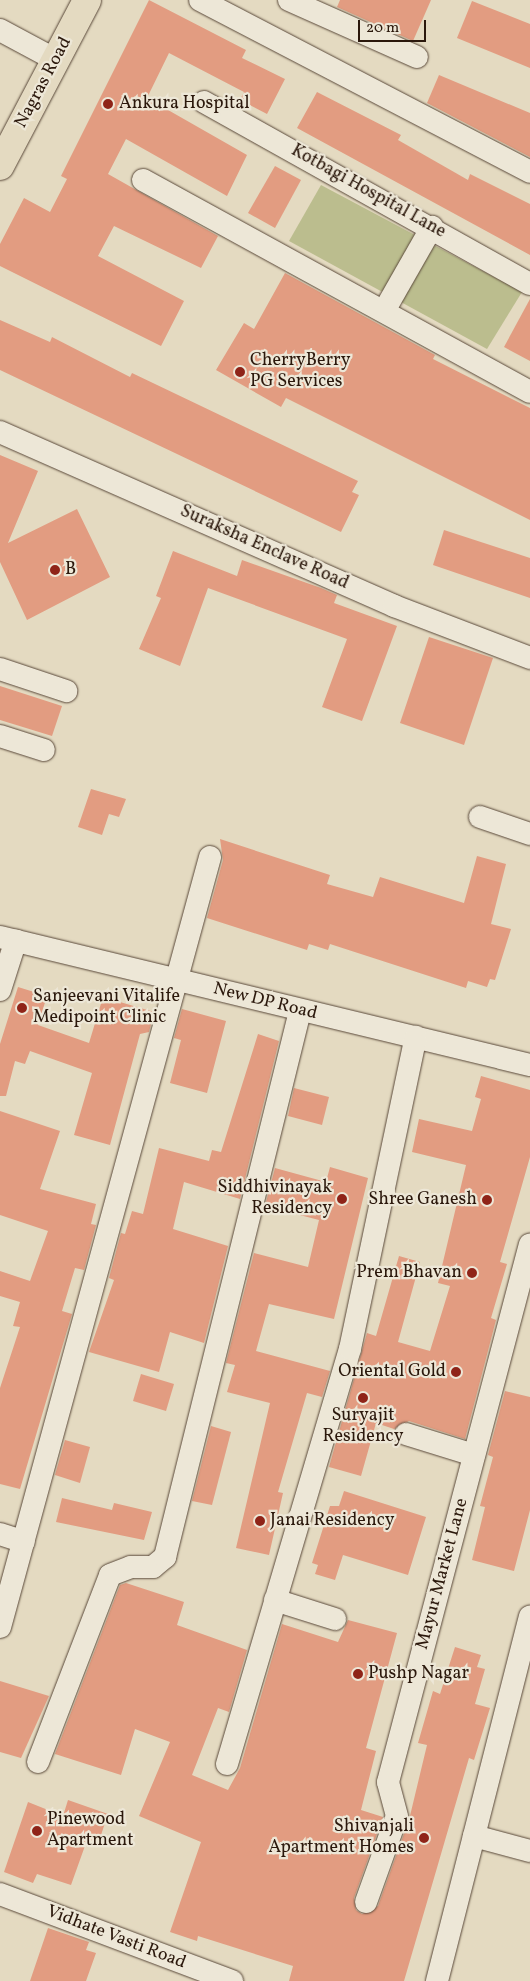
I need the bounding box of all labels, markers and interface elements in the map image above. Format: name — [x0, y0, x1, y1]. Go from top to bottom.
scale bar — [360, 10, 428, 42]
text: 20 m — [366, 18, 399, 39]
street label: Nagras Road — [11, 34, 77, 132]
place label: Ankura Hospital — [119, 93, 250, 115]
marker: Ankura Hospital — [101, 97, 115, 111]
street label: Kotbagi Hospital Lane — [287, 140, 449, 244]
place label: CherryBerry PG Services — [250, 351, 350, 394]
marker: CherryBerry PG Services — [234, 366, 246, 378]
street label: Suraksha Enclave Road — [176, 501, 352, 595]
place label: B — [65, 559, 76, 581]
marker: B — [49, 564, 61, 576]
street label: New DP Road — [210, 979, 320, 1025]
place label: Sanjeevani Vitalife Medipoint Clinic — [33, 987, 180, 1030]
marker: Sanjeevani Vitalife Medipoint Clinic — [15, 1001, 29, 1015]
place label: Siddhivinayak Residency — [218, 1178, 332, 1220]
place label: Shree Ganesh — [368, 1189, 477, 1211]
marker: Siddhivinayak Residency — [336, 1193, 348, 1205]
marker: Shree Ganesh — [481, 1194, 493, 1206]
place label: Prem Bhavan — [356, 1262, 462, 1284]
marker: Prem Bhavan — [466, 1267, 478, 1279]
place label: Oriental Gold — [338, 1361, 446, 1383]
marker: Oriental Gold — [450, 1366, 462, 1378]
marker: Suryajit Residency — [357, 1392, 369, 1404]
place label: Suryajit Residency — [323, 1406, 403, 1448]
street label: Mayur Market Lane — [412, 1496, 474, 1652]
place label: Janai Residency — [270, 1510, 394, 1532]
marker: Janai Residency — [254, 1515, 266, 1527]
place label: Pushp Nagar — [368, 1663, 469, 1685]
marker: Pushp Nagar — [352, 1668, 364, 1680]
place label: Pinewood Apartment — [47, 1810, 134, 1852]
place label: Shivanjali Apartment Homes — [268, 1817, 414, 1860]
marker: Pinewood Apartment — [31, 1825, 43, 1837]
marker: Shivanjali Apartment Homes — [418, 1832, 430, 1844]
street label: Vidhate Vasti Road — [43, 1901, 189, 1975]

